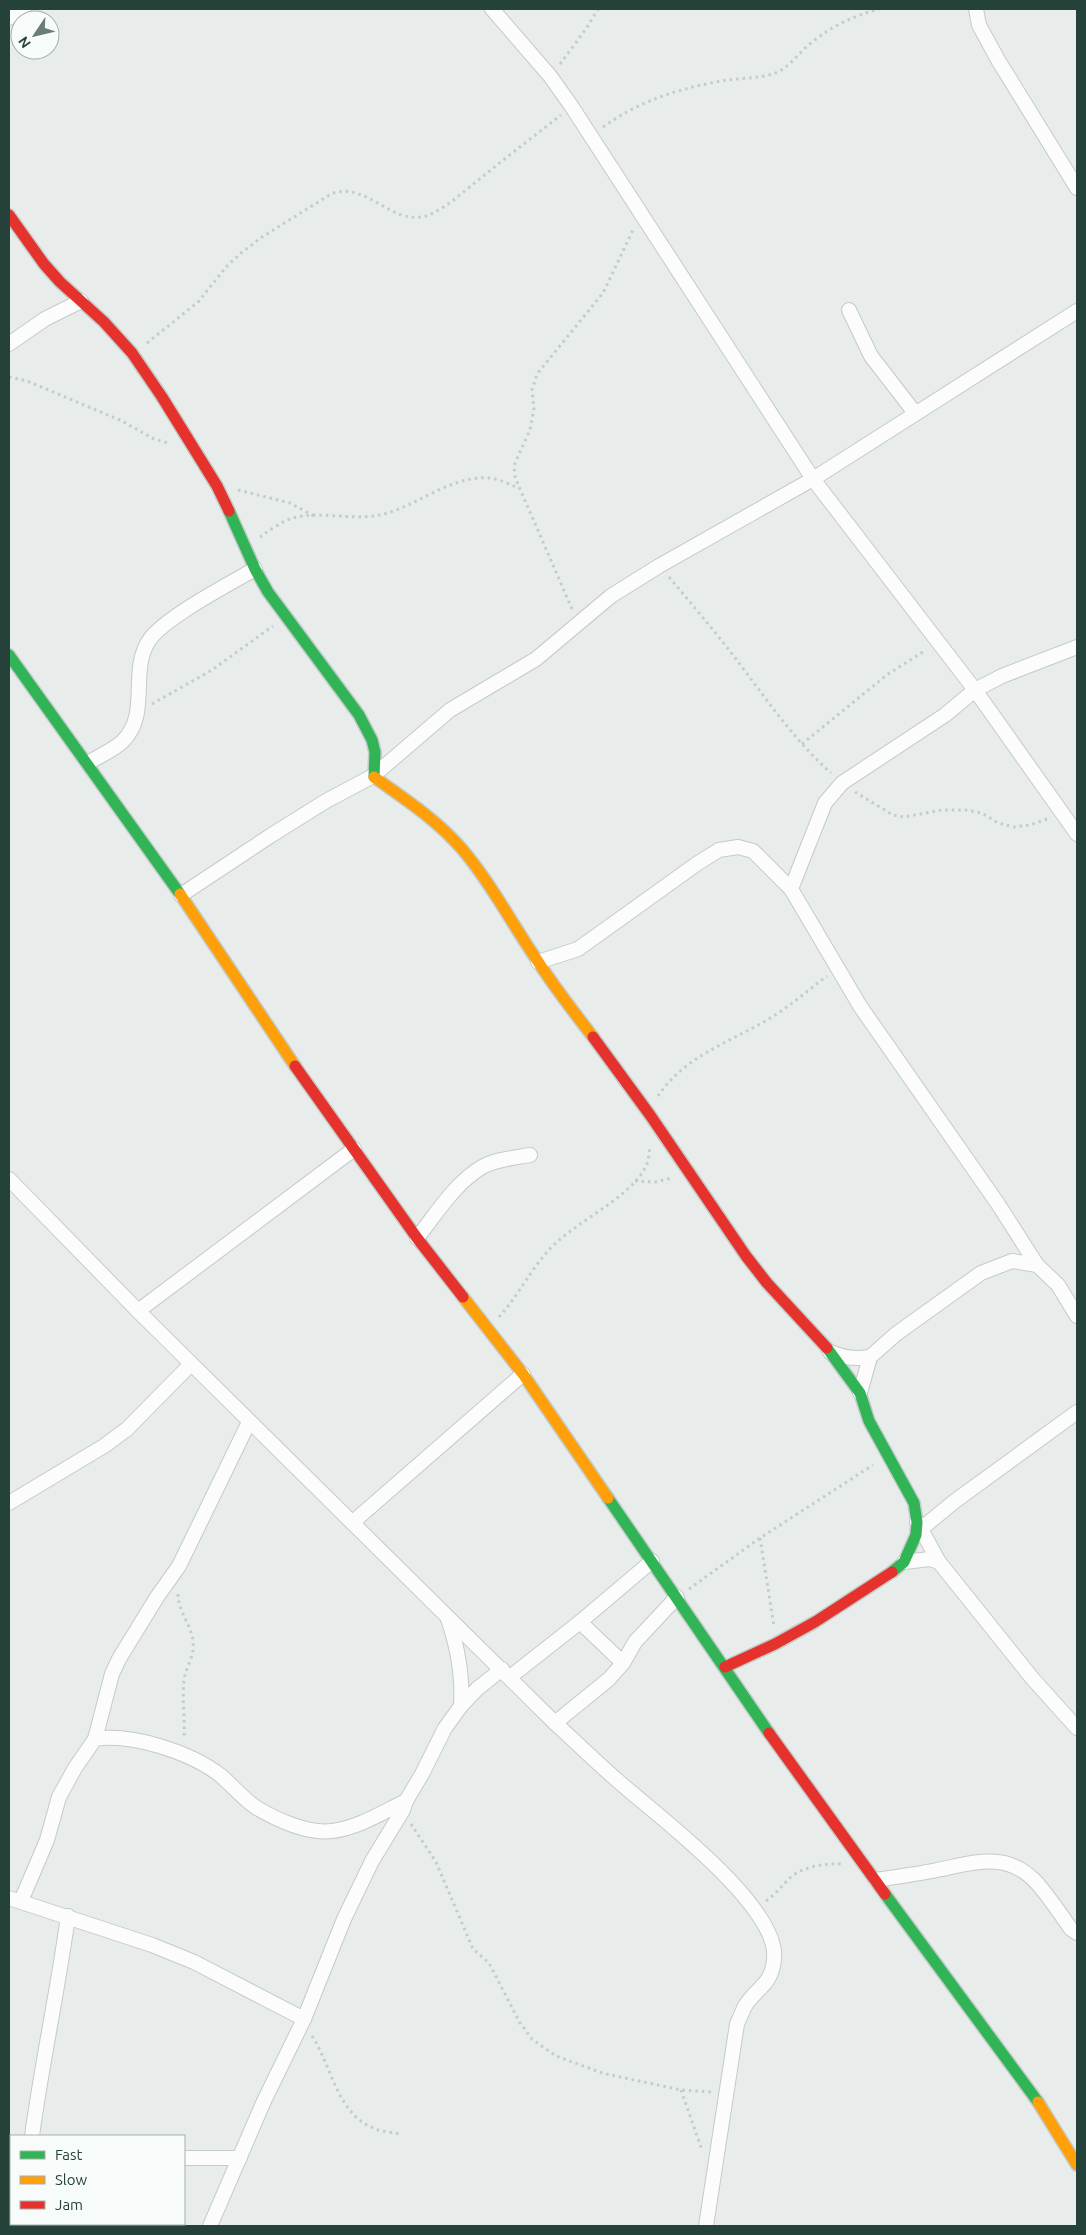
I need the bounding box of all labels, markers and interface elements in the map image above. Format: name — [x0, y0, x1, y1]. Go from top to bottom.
north arrow — [10, 10, 60, 60]
text: N — [15, 34, 34, 51]
legend — [10, 2135, 185, 2225]
text: Fast — [55, 2146, 83, 2163]
text: Slow — [55, 2171, 88, 2188]
text: Jam — [55, 2196, 83, 2213]

